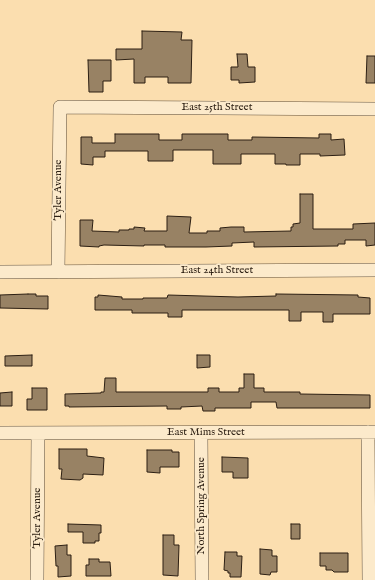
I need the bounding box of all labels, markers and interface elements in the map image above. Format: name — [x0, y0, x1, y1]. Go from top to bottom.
street label: East 25th Street — [182, 101, 252, 115]
street label: Tyler Avenue — [52, 160, 66, 220]
street label: East 24th Street — [181, 264, 253, 278]
street label: East Mims Street — [167, 426, 245, 440]
street label: North Spring Avenue — [195, 457, 209, 555]
street label: Tyler Avenue — [31, 488, 45, 548]

